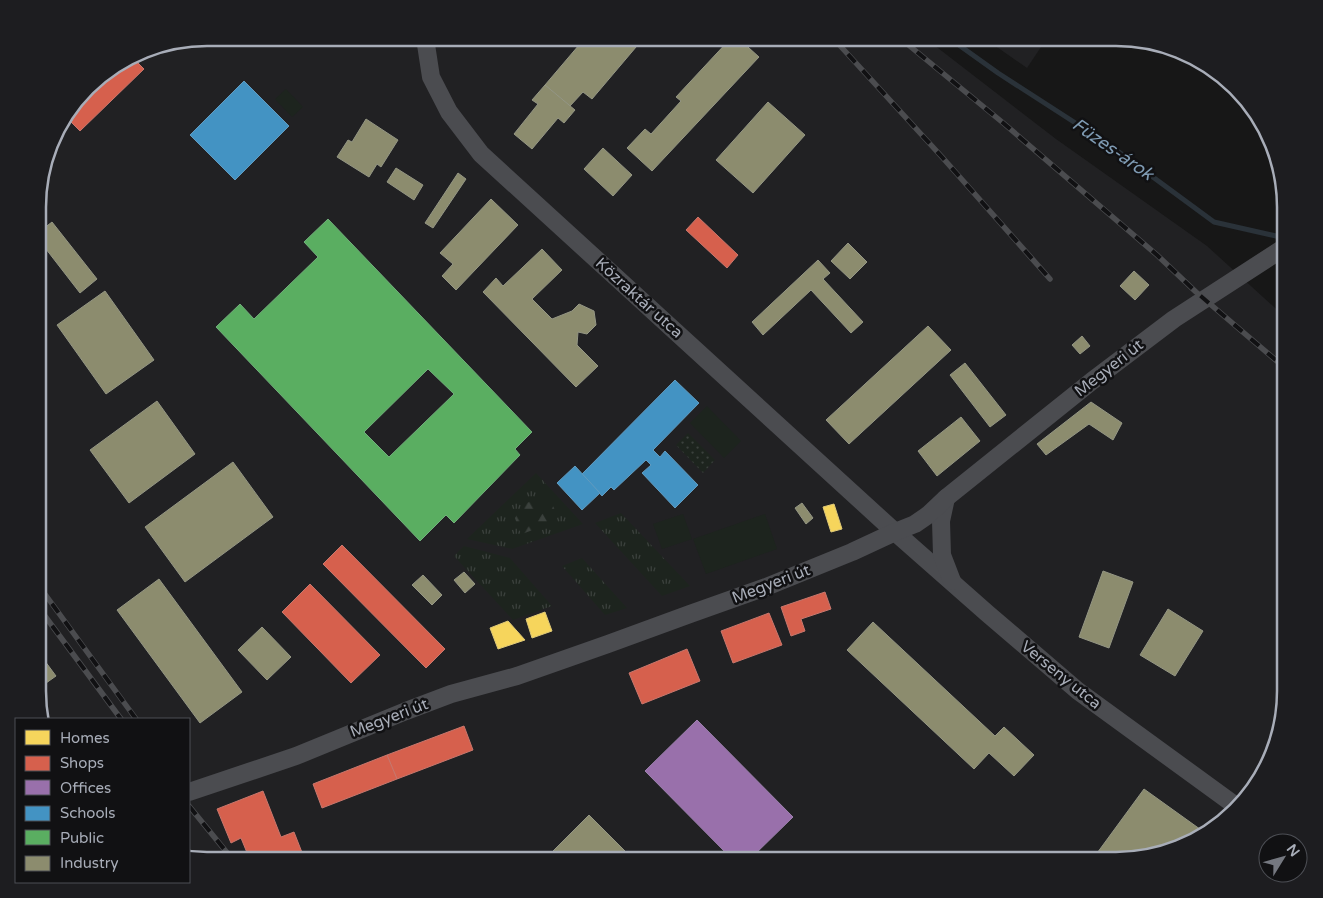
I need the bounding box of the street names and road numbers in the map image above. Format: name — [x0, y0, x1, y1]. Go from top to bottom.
street label: Közraktár utca — [591, 253, 687, 343]
street label: Megyeri út — [1071, 335, 1147, 401]
street label: Megyeri út — [729, 560, 813, 608]
street label: Verseny utca — [1017, 636, 1105, 714]
street label: Megyeri út — [347, 694, 431, 742]

